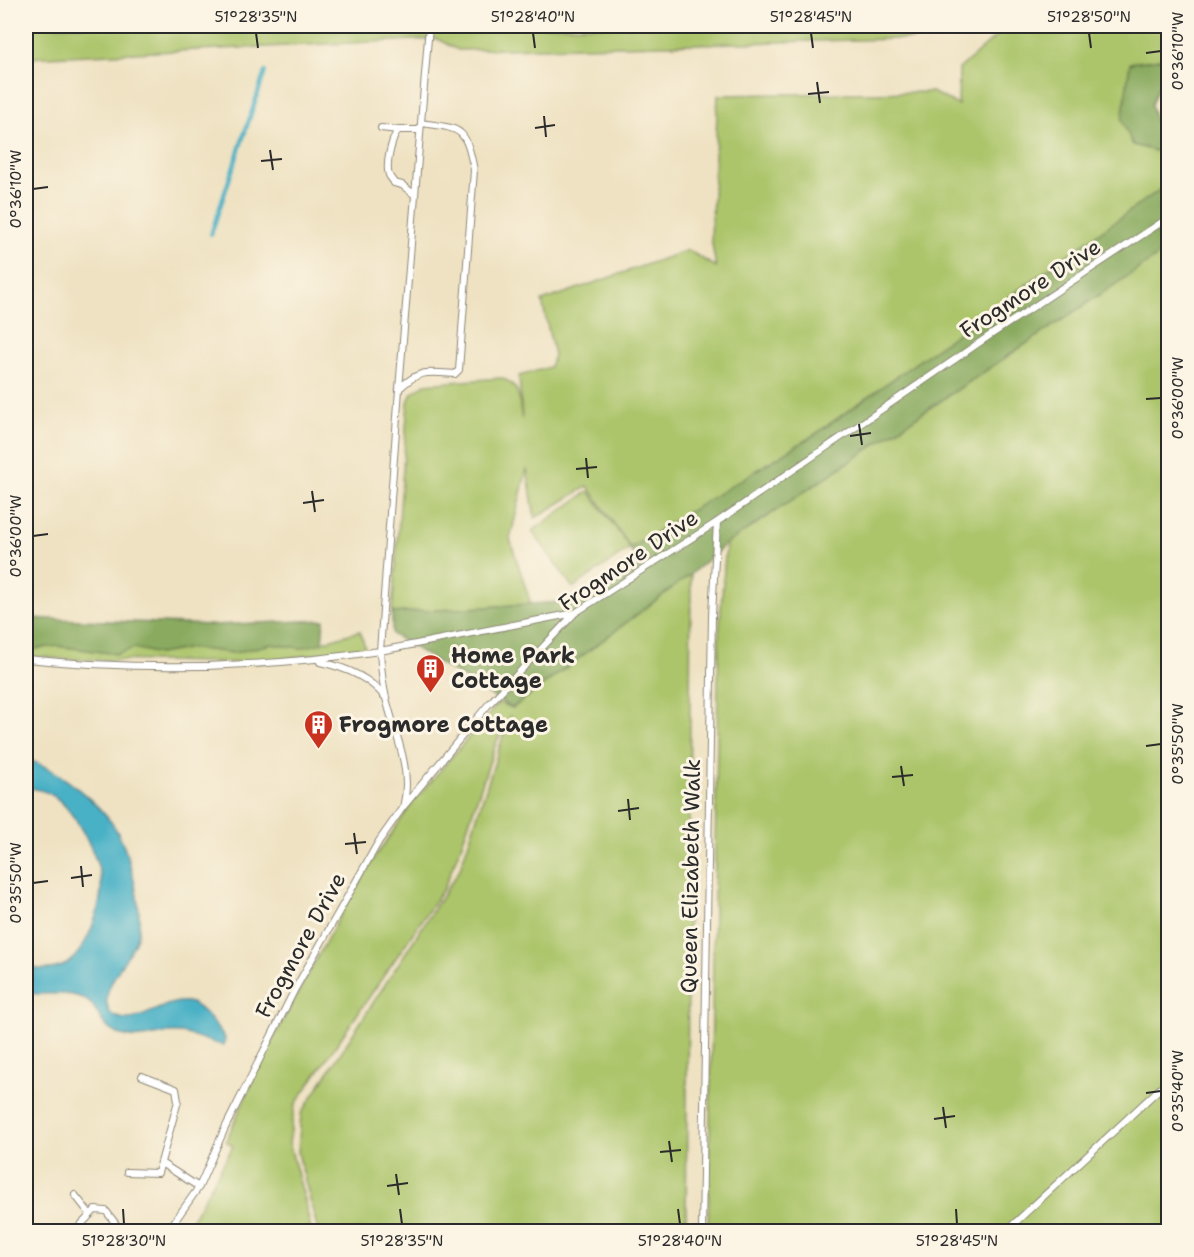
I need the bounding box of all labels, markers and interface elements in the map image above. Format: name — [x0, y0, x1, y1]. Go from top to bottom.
text: 51°28'35"N — [215, 7, 297, 27]
text: 51°28'40"N — [491, 7, 575, 27]
text: 51°28'45"N — [770, 7, 852, 27]
text: 51°28'50"N — [1047, 7, 1131, 27]
text: 0°36'10"W — [1168, 12, 1188, 90]
text: 0°36'10"W — [6, 150, 26, 228]
street label: Frogmore Drive — [954, 232, 1106, 345]
text: 0°36'00"W — [1168, 357, 1188, 440]
text: 0°36'00"W — [6, 495, 26, 578]
street label: Frogmore Drive — [553, 503, 704, 618]
place label: Home Park Cottage — [451, 641, 575, 695]
building icon: Home Park Cottage — [414, 652, 446, 694]
text: 0°35'50"W — [1168, 703, 1188, 785]
building icon: Frogmore Cottage — [302, 708, 334, 750]
place label: Frogmore Cottage — [339, 710, 548, 739]
street label: Queen Elizabeth Walk — [674, 759, 707, 994]
text: 0°35'50"W — [6, 842, 26, 924]
street label: Frogmore Drive — [248, 867, 352, 1023]
text: 0°35'40"W — [1168, 1050, 1188, 1132]
text: 51°28'30"N — [82, 1231, 166, 1251]
text: 51°28'35"N — [361, 1231, 443, 1251]
text: 51°28'40"N — [638, 1231, 722, 1251]
text: 51°28'45"N — [916, 1231, 998, 1251]

